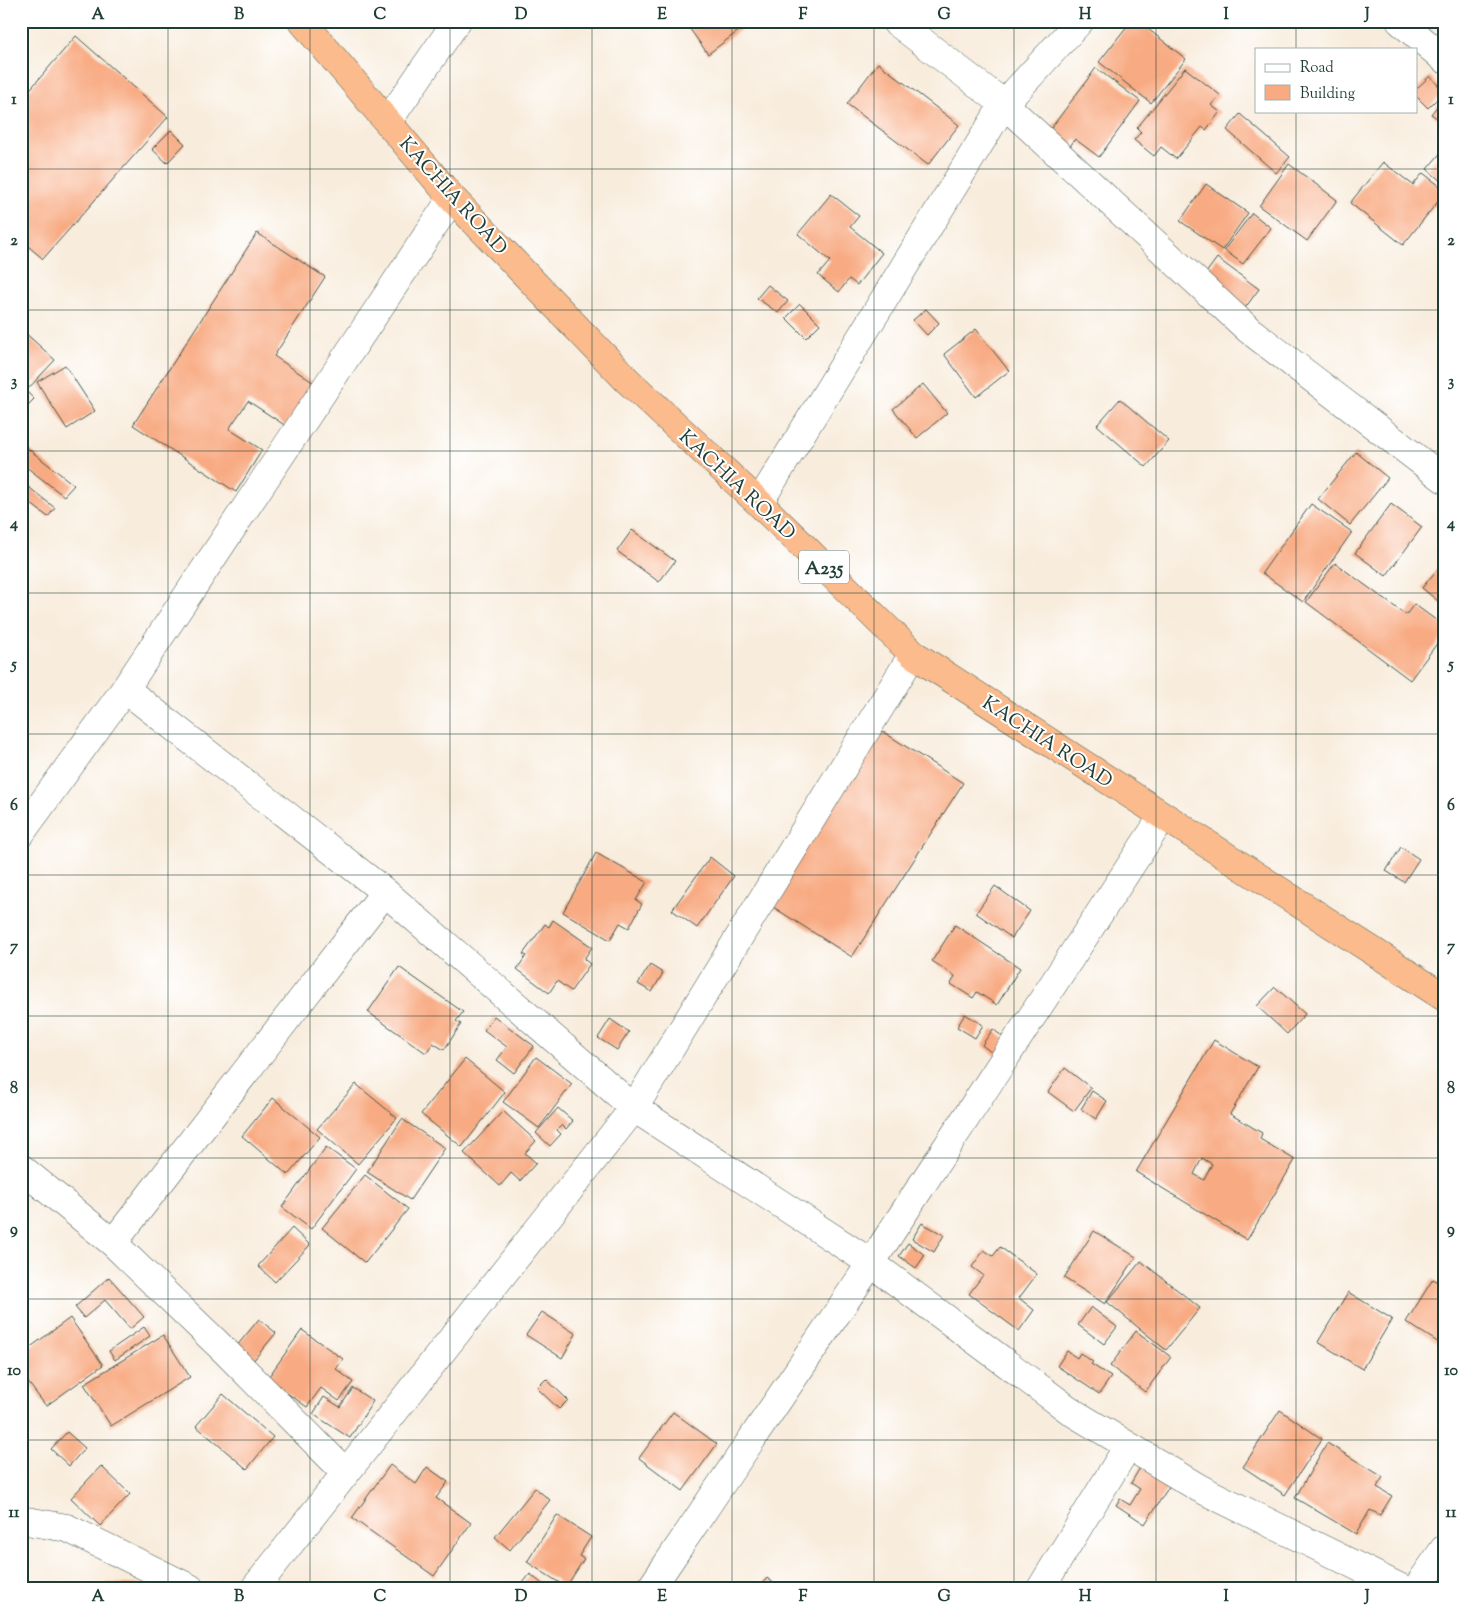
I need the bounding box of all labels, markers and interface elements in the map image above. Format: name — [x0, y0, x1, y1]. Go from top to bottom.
text: A — [92, 4, 105, 27]
text: B — [234, 4, 244, 27]
text: C — [374, 4, 387, 27]
text: D — [515, 4, 528, 27]
text: E — [657, 4, 667, 27]
text: F — [799, 4, 808, 27]
text: G — [937, 4, 951, 27]
text: H — [1079, 4, 1092, 27]
text: I — [1223, 4, 1229, 27]
text: J — [1363, 4, 1370, 27]
legend — [1255, 48, 1418, 112]
text: Road — [1300, 58, 1334, 79]
text: Building — [1300, 84, 1355, 105]
text: 1 — [11, 89, 17, 112]
text: 1 — [1448, 89, 1454, 112]
street label: KACHIA ROAD — [391, 131, 513, 262]
text: 2 — [10, 230, 18, 253]
text: 2 — [1447, 230, 1455, 253]
text: 3 — [11, 371, 18, 394]
text: 3 — [1448, 371, 1455, 394]
street label: KACHIA ROAD — [671, 424, 801, 548]
text: 4 — [9, 513, 18, 536]
text: 4 — [1446, 513, 1455, 536]
road number: A235 — [799, 550, 849, 584]
text: 5 — [9, 654, 17, 677]
text: 5 — [1446, 654, 1454, 677]
street label: KACHIA ROAD — [976, 690, 1118, 796]
text: 6 — [10, 795, 18, 818]
text: 6 — [1447, 795, 1455, 818]
text: 7 — [10, 936, 19, 959]
text: 7 — [1447, 936, 1456, 959]
text: 8 — [10, 1078, 18, 1101]
text: 8 — [1447, 1078, 1455, 1101]
text: 9 — [10, 1219, 18, 1242]
text: 9 — [1447, 1219, 1455, 1242]
text: 10 — [7, 1360, 21, 1383]
text: 10 — [1444, 1360, 1458, 1383]
text: 11 — [9, 1502, 20, 1525]
text: 11 — [1446, 1502, 1457, 1525]
text: A — [92, 1586, 105, 1609]
text: B — [234, 1586, 244, 1609]
text: C — [374, 1586, 387, 1609]
text: D — [515, 1586, 528, 1609]
text: E — [657, 1586, 667, 1609]
text: F — [799, 1586, 808, 1609]
text: G — [937, 1586, 951, 1609]
text: H — [1079, 1586, 1092, 1609]
text: I — [1223, 1586, 1229, 1609]
text: J — [1363, 1586, 1370, 1609]

